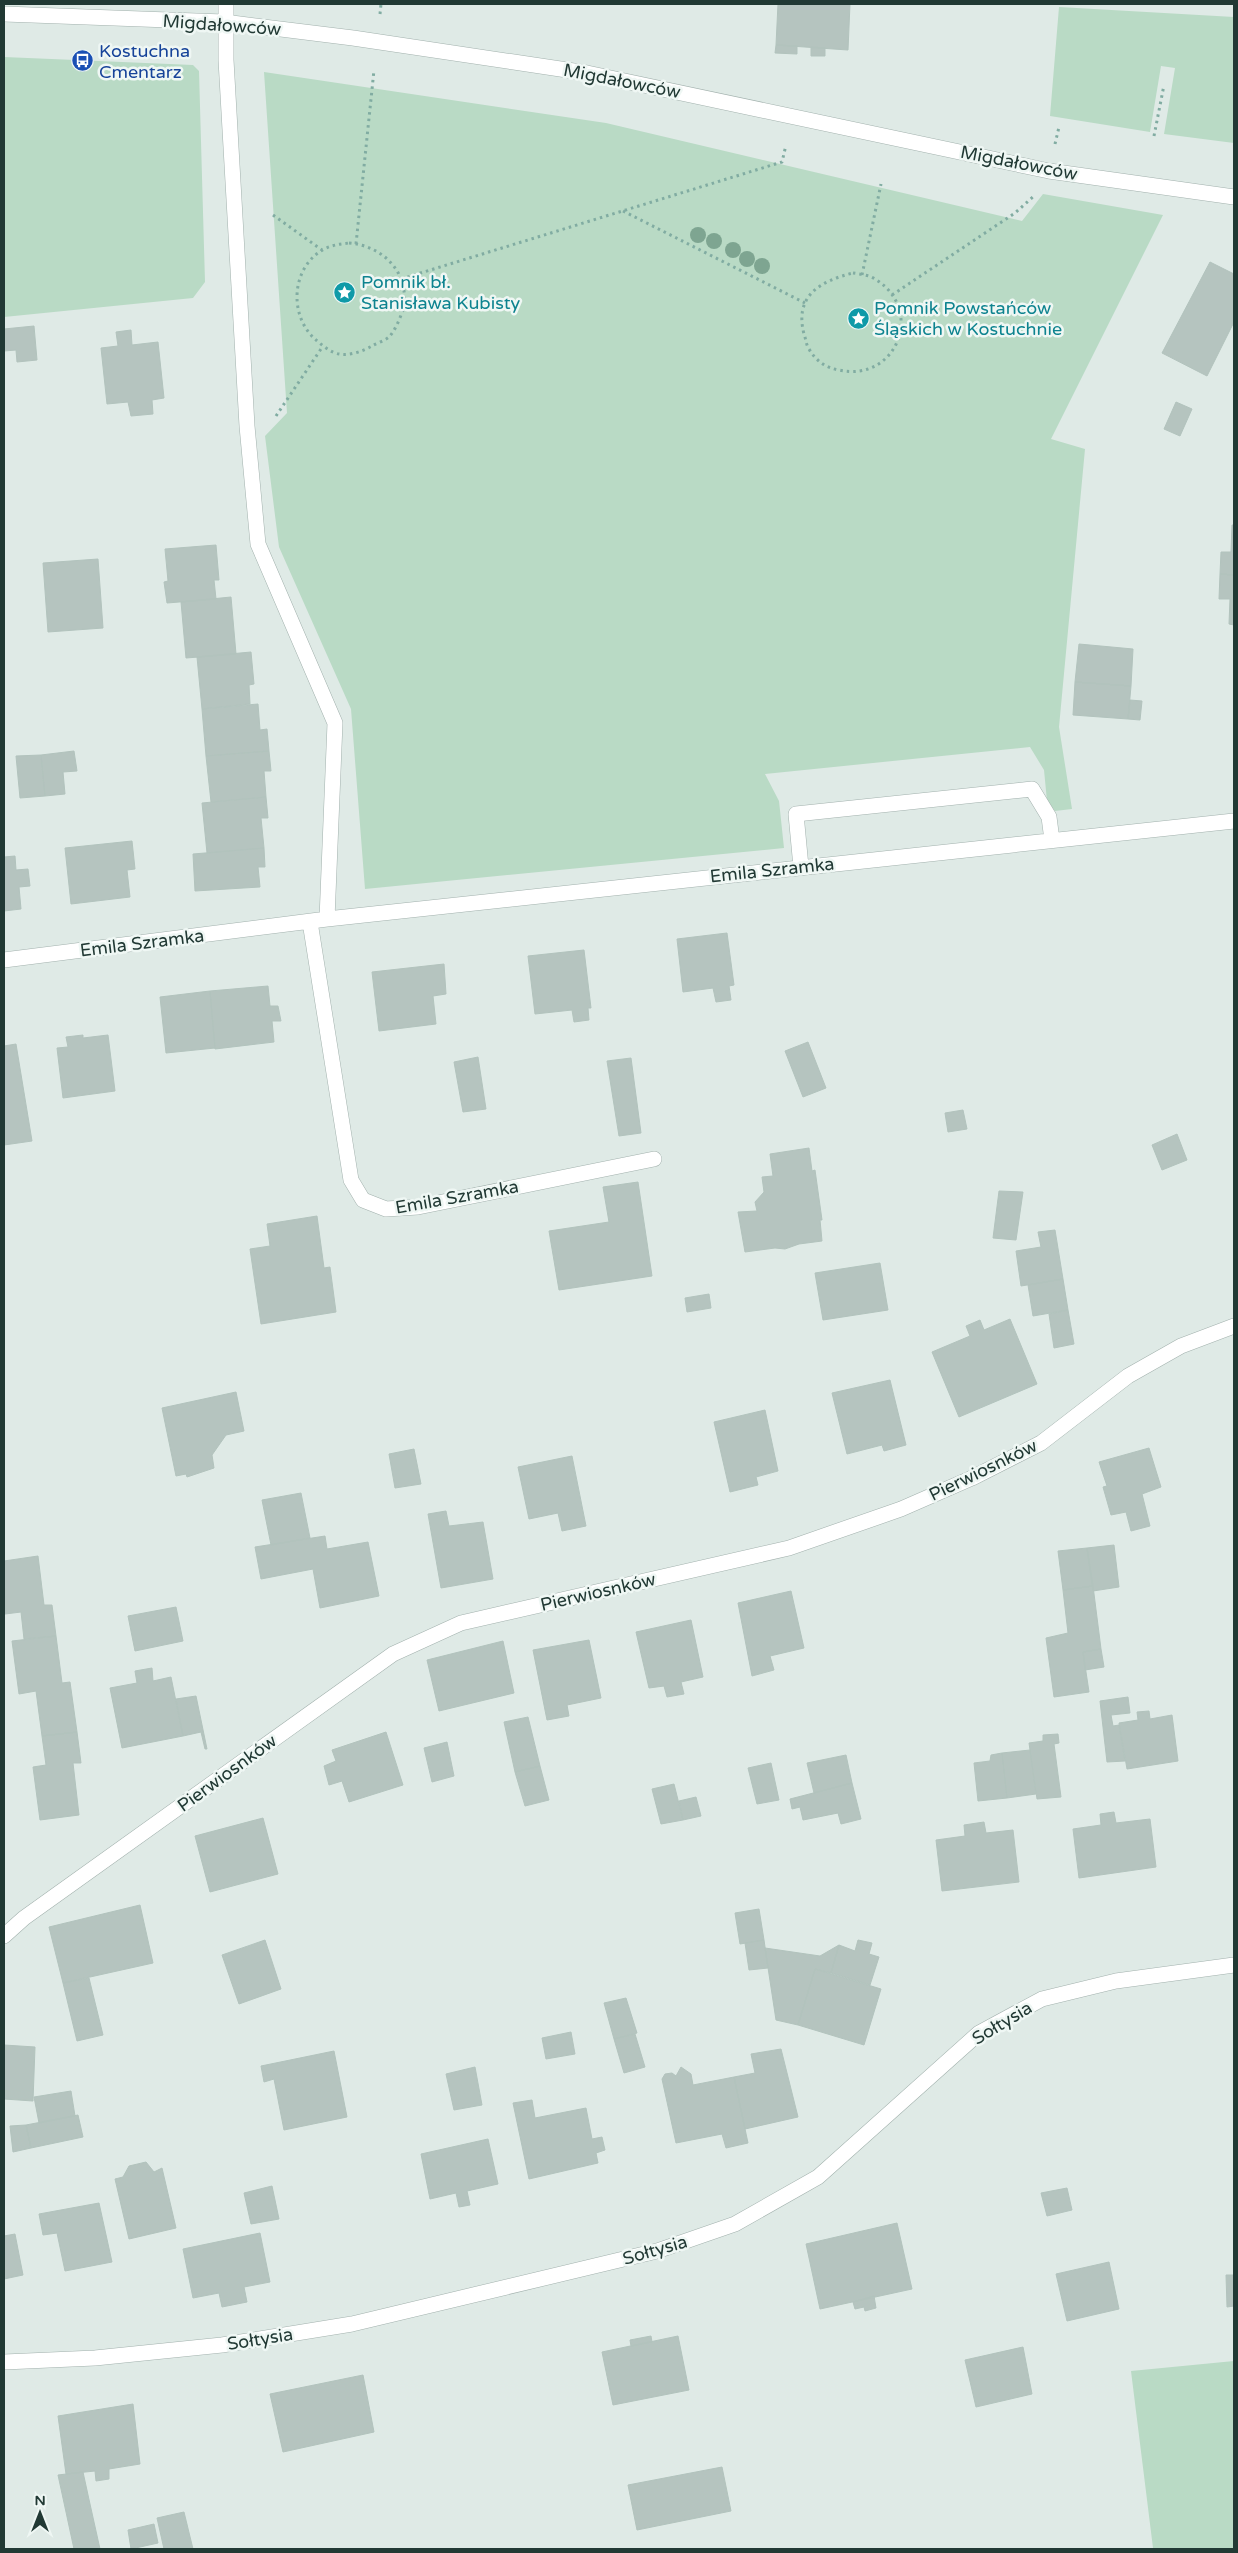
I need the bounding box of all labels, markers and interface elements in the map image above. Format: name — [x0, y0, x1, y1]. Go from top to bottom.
street label: Migdałowców — [162, 10, 282, 40]
place label: Kostuchna Cmentarz — [99, 40, 190, 83]
bus stop icon: Kostuchna Cmentarz — [71, 49, 95, 73]
street label: Migdałowców — [562, 59, 682, 103]
street label: Migdałowców — [959, 141, 1079, 185]
place label: Pomnik bł. Stanisława Kubisty — [361, 271, 521, 314]
place icon: Pomnik bł. Stanisława Kubisty — [333, 280, 357, 304]
place label: Pomnik Powstańców Śląskich w Kostuchnie — [874, 297, 1062, 340]
place icon: Pomnik Powstańców Śląskich w Kostuchnie — [846, 306, 870, 330]
street label: Emila Szramka — [709, 853, 835, 887]
street label: Emila Szramka — [79, 924, 205, 962]
street label: Emila Szramka — [394, 1175, 520, 1219]
street label: Pierwiosnków — [925, 1434, 1041, 1506]
street label: Pierwiosnków — [538, 1568, 658, 1616]
street label: Pierwiosnków — [173, 1730, 281, 1816]
street label: Sołtysia — [968, 1996, 1036, 2050]
street label: Sołtysia — [620, 2230, 690, 2270]
street label: Sołtysia — [225, 2323, 295, 2355]
north arrow — [15, 2488, 65, 2538]
text: N — [34, 2492, 46, 2509]

